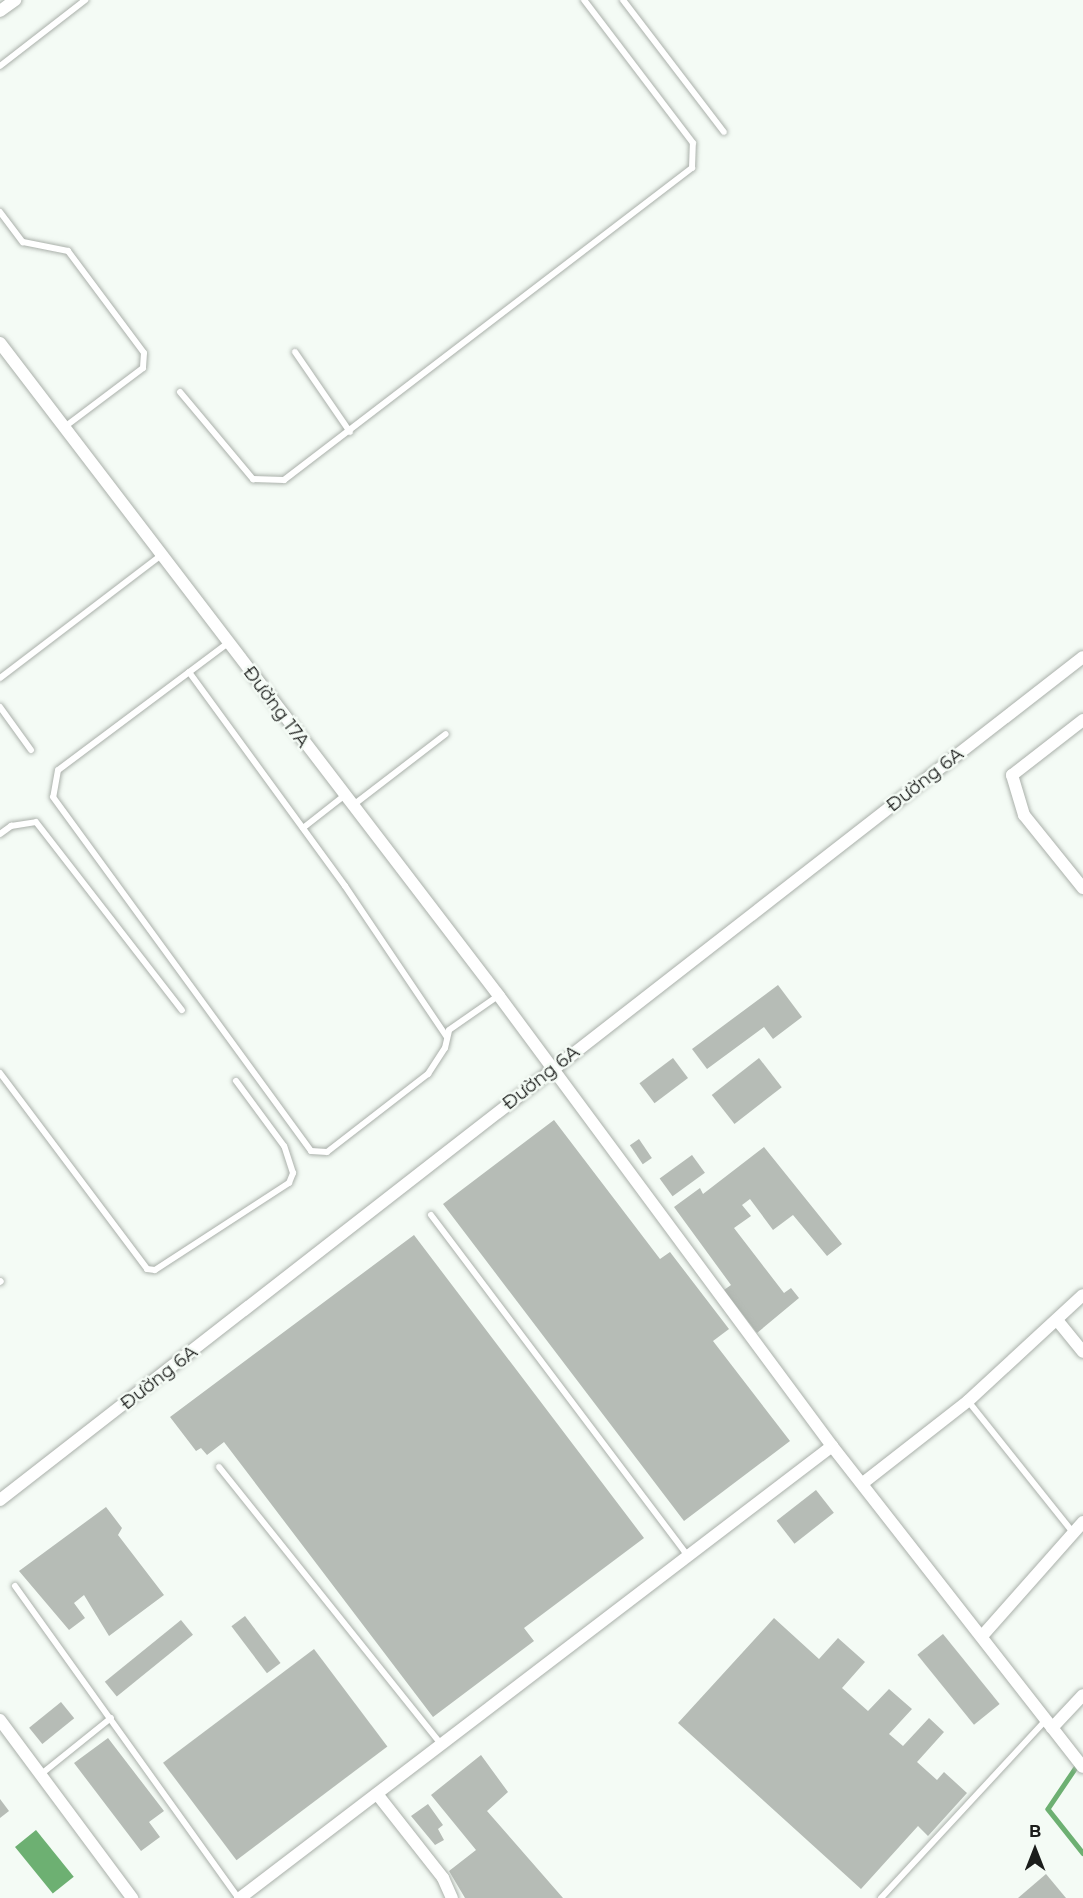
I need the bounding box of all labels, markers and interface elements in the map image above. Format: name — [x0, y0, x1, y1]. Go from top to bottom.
street label: Đường 17A — [238, 662, 314, 752]
street label: Đường 6A — [882, 743, 968, 817]
street label: Đường 6A — [498, 1041, 584, 1115]
street label: Đường 6A — [116, 1341, 202, 1415]
north arrow — [1005, 1820, 1065, 1880]
text: B — [1029, 1822, 1041, 1841]

